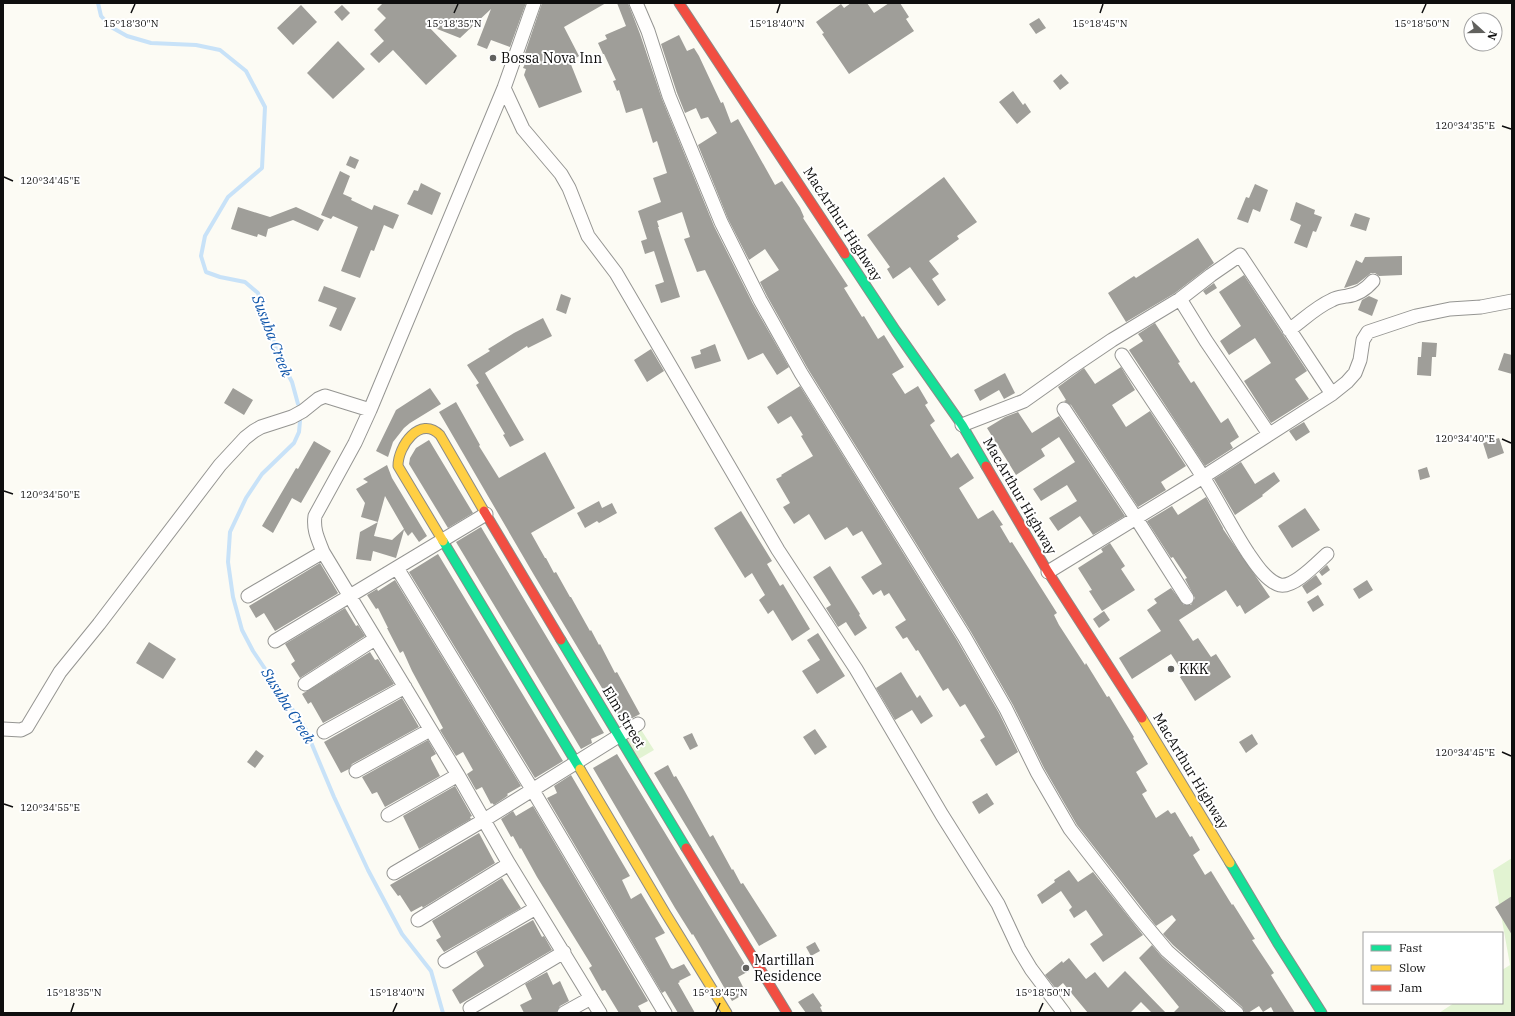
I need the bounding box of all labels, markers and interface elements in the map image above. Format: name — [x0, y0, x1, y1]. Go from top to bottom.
north arrow — [1463, 12, 1503, 52]
text: 15°18'30"N — [104, 17, 159, 30]
text: 15°18'35"N — [427, 17, 482, 30]
text: 15°18'40"N — [750, 17, 805, 30]
text: 15°18'45"N — [1073, 17, 1128, 30]
text: 15°18'50"N — [1395, 17, 1450, 30]
text: N — [1484, 29, 1500, 42]
place label: Bossa Nova Inn — [501, 49, 602, 67]
marker: Bossa Nova Inn — [488, 53, 498, 63]
text: 120°34'35"E — [1435, 119, 1495, 132]
street label: MacArthur Highway — [799, 164, 887, 285]
text: 120°34'45"E — [20, 174, 80, 187]
water label: Susuba Creek — [248, 291, 297, 380]
text: 120°34'40"E — [1435, 432, 1495, 445]
street label: MacArthur Highway — [979, 434, 1061, 558]
text: 120°34'50"E — [20, 488, 80, 501]
place label: KKK — [1179, 660, 1209, 678]
water label: Susuba Creek — [257, 663, 319, 747]
marker: KKK — [1166, 664, 1176, 674]
street label: Elm Street — [598, 683, 650, 751]
street label: MacArthur Highway — [1149, 710, 1233, 833]
text: 120°34'45"E — [1435, 746, 1495, 759]
text: 120°34'55"E — [20, 801, 80, 814]
legend — [1363, 932, 1503, 1004]
text: Fast — [1399, 940, 1423, 955]
place label: Martillan Residence — [754, 951, 822, 985]
text: Slow — [1399, 960, 1426, 975]
marker: Martillan Residence — [741, 963, 751, 973]
text: Jam — [1399, 980, 1423, 995]
text: 15°18'35"N — [47, 986, 102, 999]
text: 15°18'40"N — [370, 986, 425, 999]
text: 15°18'45"N — [693, 986, 748, 999]
text: 15°18'50"N — [1016, 986, 1071, 999]

